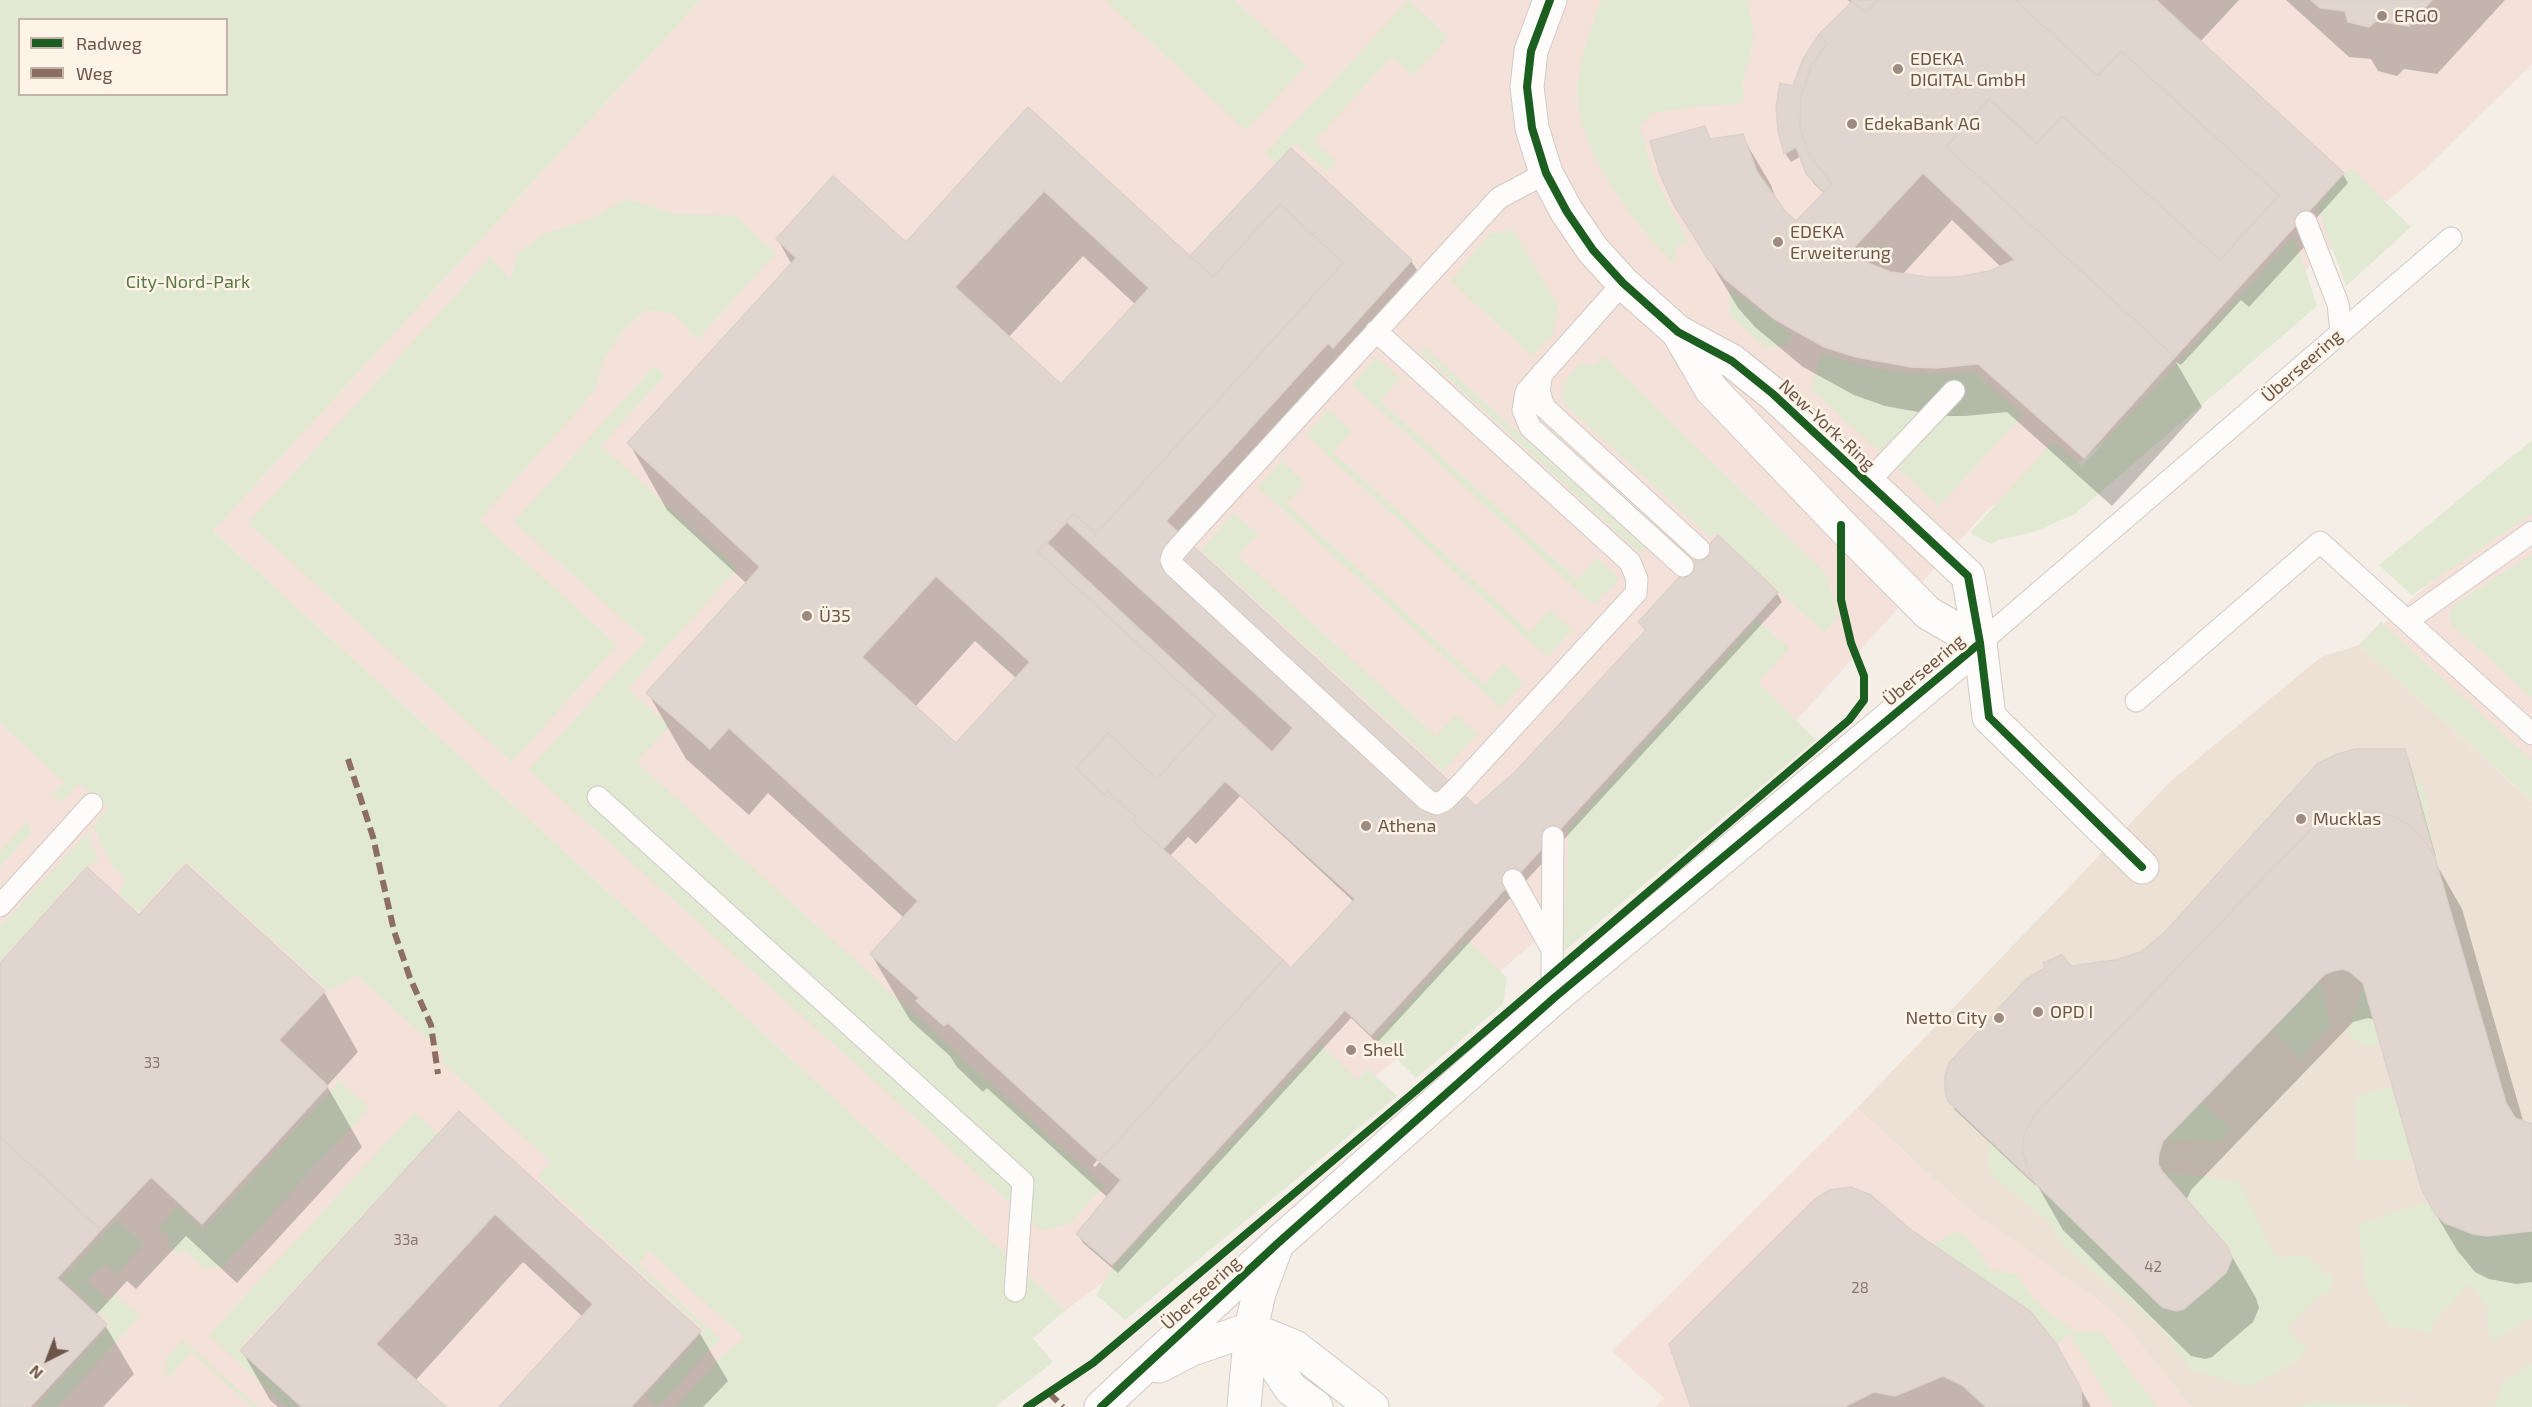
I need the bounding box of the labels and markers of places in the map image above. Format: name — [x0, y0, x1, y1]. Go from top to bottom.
place label: ERGO — [2394, 5, 2439, 27]
marker: ERGO — [2375, 9, 2389, 23]
place label: EDEKA DIGITAL GmbH — [1910, 48, 2026, 90]
marker: EDEKA DIGITAL GmbH — [1891, 62, 1905, 76]
place label: EdekaBank AG — [1864, 113, 1980, 135]
marker: EdekaBank AG — [1845, 117, 1859, 131]
place label: EDEKA Erweiterung — [1790, 221, 1891, 264]
marker: EDEKA Erweiterung — [1771, 235, 1785, 249]
place label: Ü35 — [819, 605, 851, 627]
marker: Ü35 — [800, 609, 814, 623]
place label: Mucklas — [2313, 808, 2381, 830]
marker: Mucklas — [2294, 812, 2308, 826]
place label: Athena — [1378, 815, 1436, 837]
marker: Athena — [1359, 819, 1373, 833]
place label: OPD I — [2050, 1001, 2093, 1023]
marker: OPD I — [2031, 1005, 2045, 1019]
place label: Netto City — [1906, 1007, 1987, 1029]
marker: Netto City — [1992, 1011, 2006, 1025]
place label: Shell — [1363, 1039, 1404, 1061]
marker: Shell — [1344, 1043, 1358, 1057]

